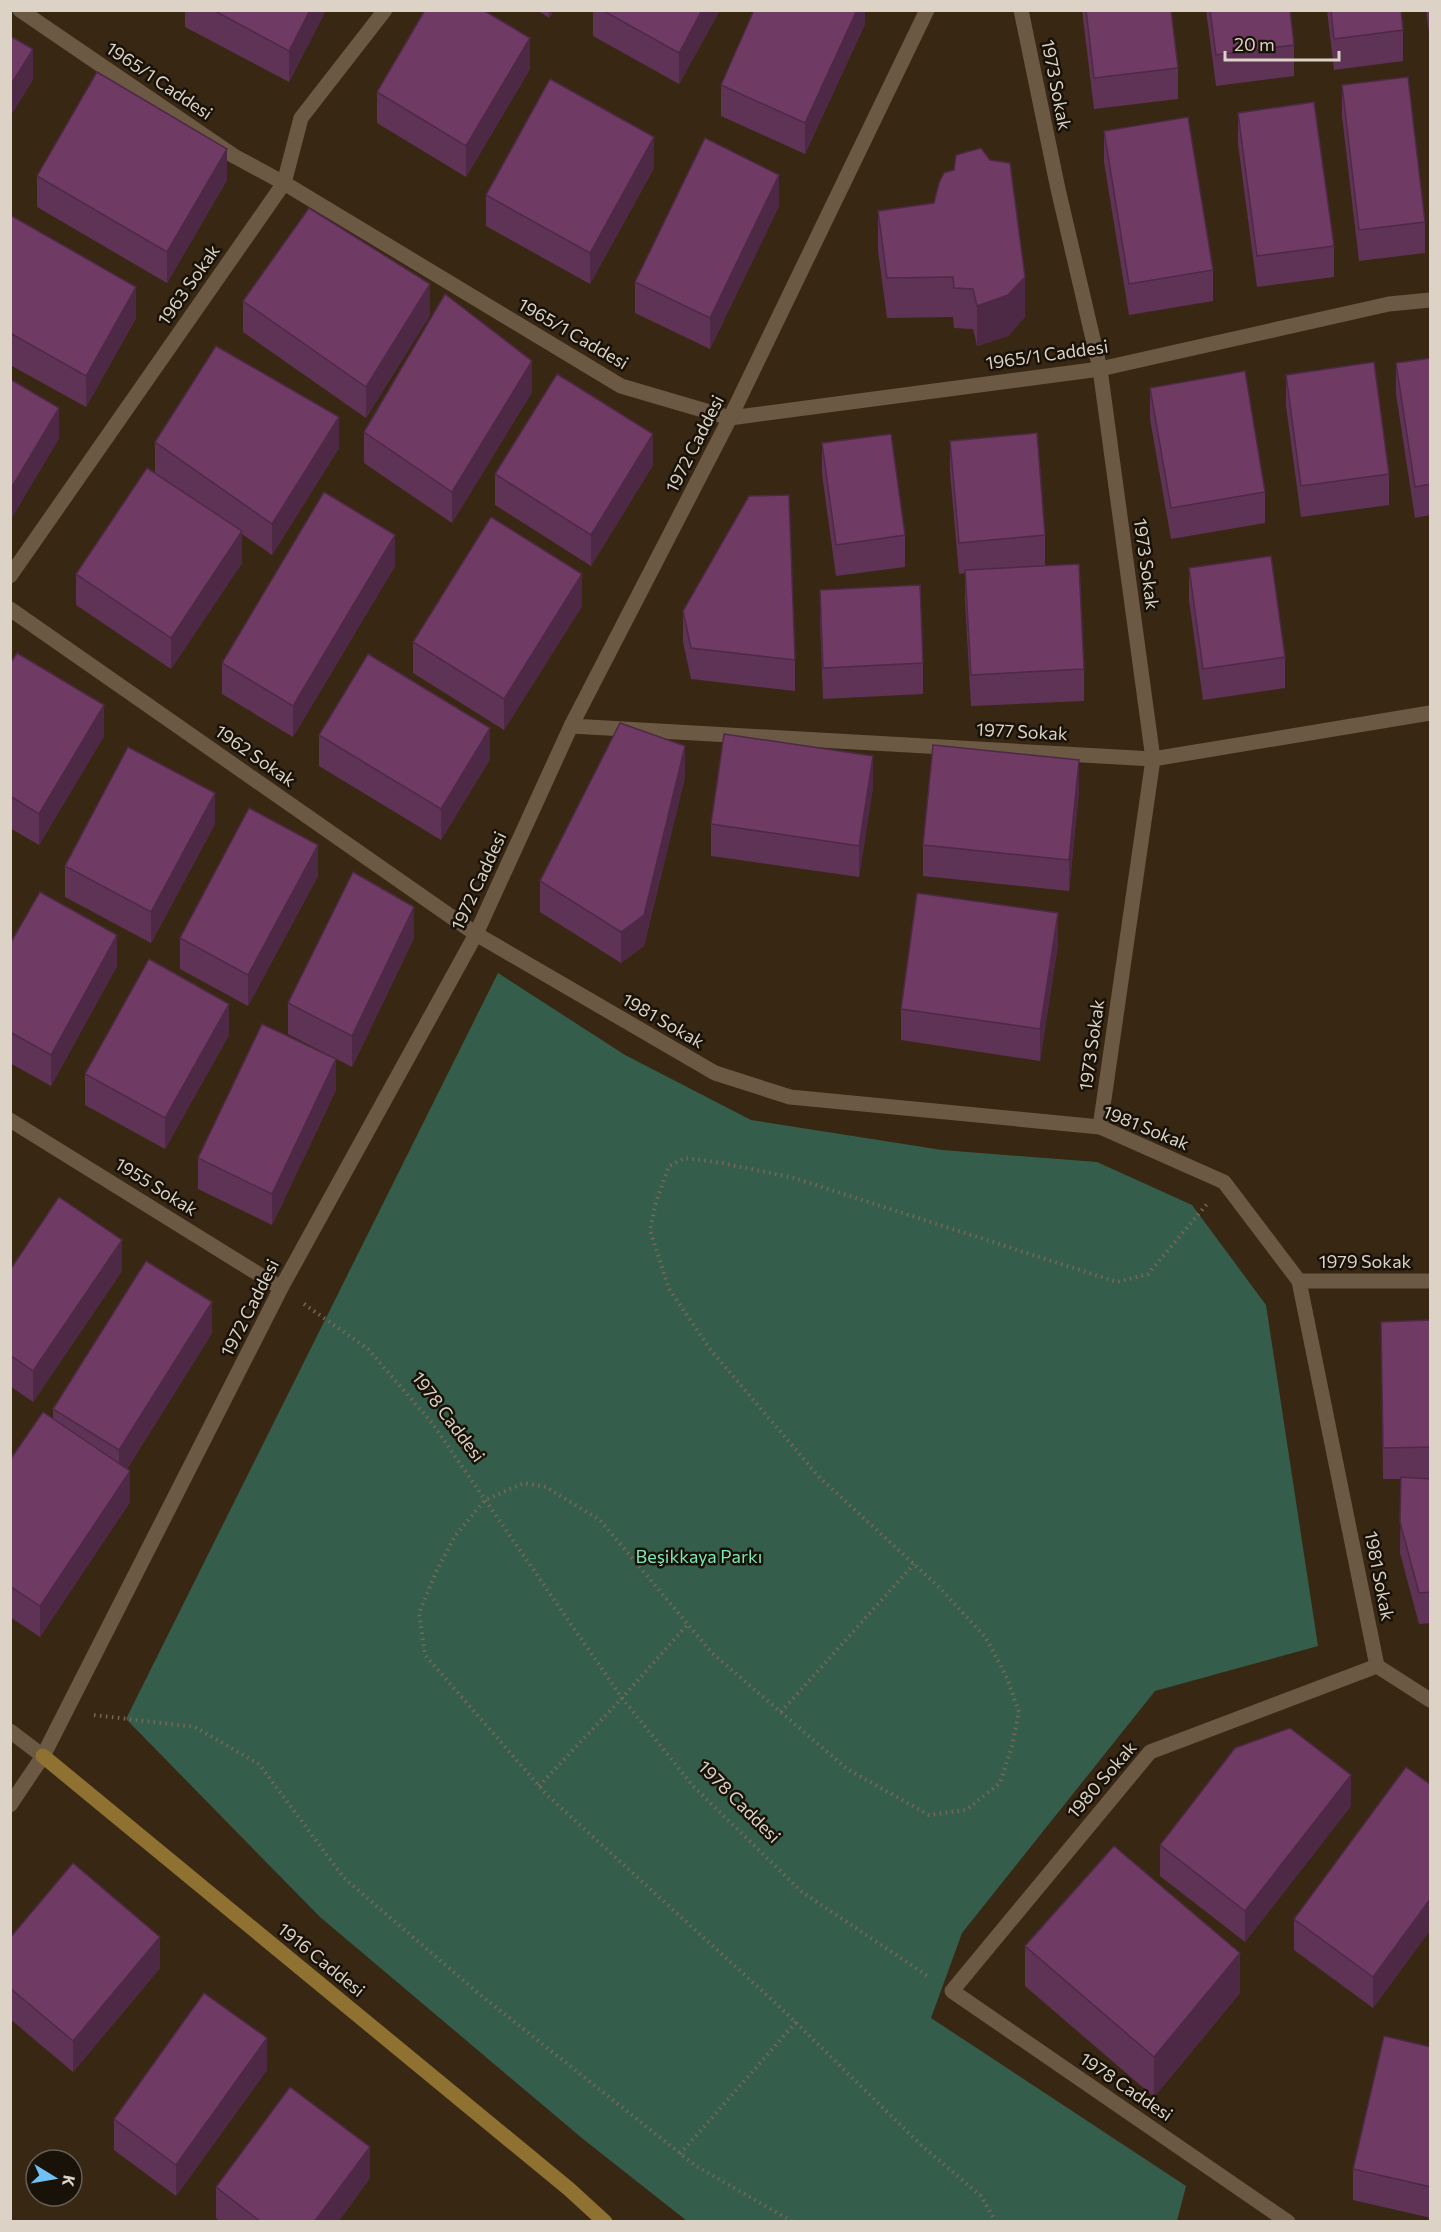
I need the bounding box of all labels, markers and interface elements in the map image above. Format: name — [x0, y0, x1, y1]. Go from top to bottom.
scale bar — [1225, 24, 1339, 62]
text: 20 m — [1234, 33, 1275, 55]
street label: 1965/1 Caddesi — [102, 37, 217, 124]
street label: 1973 Sokak — [1037, 38, 1077, 132]
street label: 1963 Sokak — [152, 240, 224, 329]
street label: 1965/1 Caddesi — [515, 293, 632, 374]
street label: 1965/1 Caddesi — [984, 335, 1110, 373]
street label: 1972 Caddesi — [660, 391, 728, 496]
street label: 1973 Sokak — [1130, 517, 1164, 611]
street label: 1977 Sokak — [976, 718, 1068, 744]
street label: 1962 Sokak — [211, 719, 300, 791]
street label: 1972 Caddesi — [446, 828, 511, 933]
street label: 1981 Sokak — [619, 988, 709, 1053]
street label: 1973 Sokak — [1074, 998, 1108, 1092]
street label: 1981 Sokak — [1100, 1100, 1193, 1154]
street label: 1955 Sokak — [111, 1152, 202, 1220]
street label: 1979 Sokak — [1319, 1250, 1412, 1272]
street label: 1972 Caddesi — [215, 1255, 283, 1360]
street label: 1978 Caddesi — [408, 1367, 490, 1466]
street label: 1981 Sokak — [1361, 1529, 1400, 1623]
park label: Beşikkaya Parkı — [636, 1545, 762, 1567]
street label: 1980 Sokak — [1062, 1736, 1141, 1822]
street label: 1978 Caddesi — [694, 1756, 785, 1847]
street label: 1916 Caddesi — [274, 1917, 370, 2001]
street label: 1978 Caddesi — [1076, 2047, 1177, 2125]
north arrow — [24, 2148, 84, 2208]
text: K — [59, 2174, 80, 2188]

